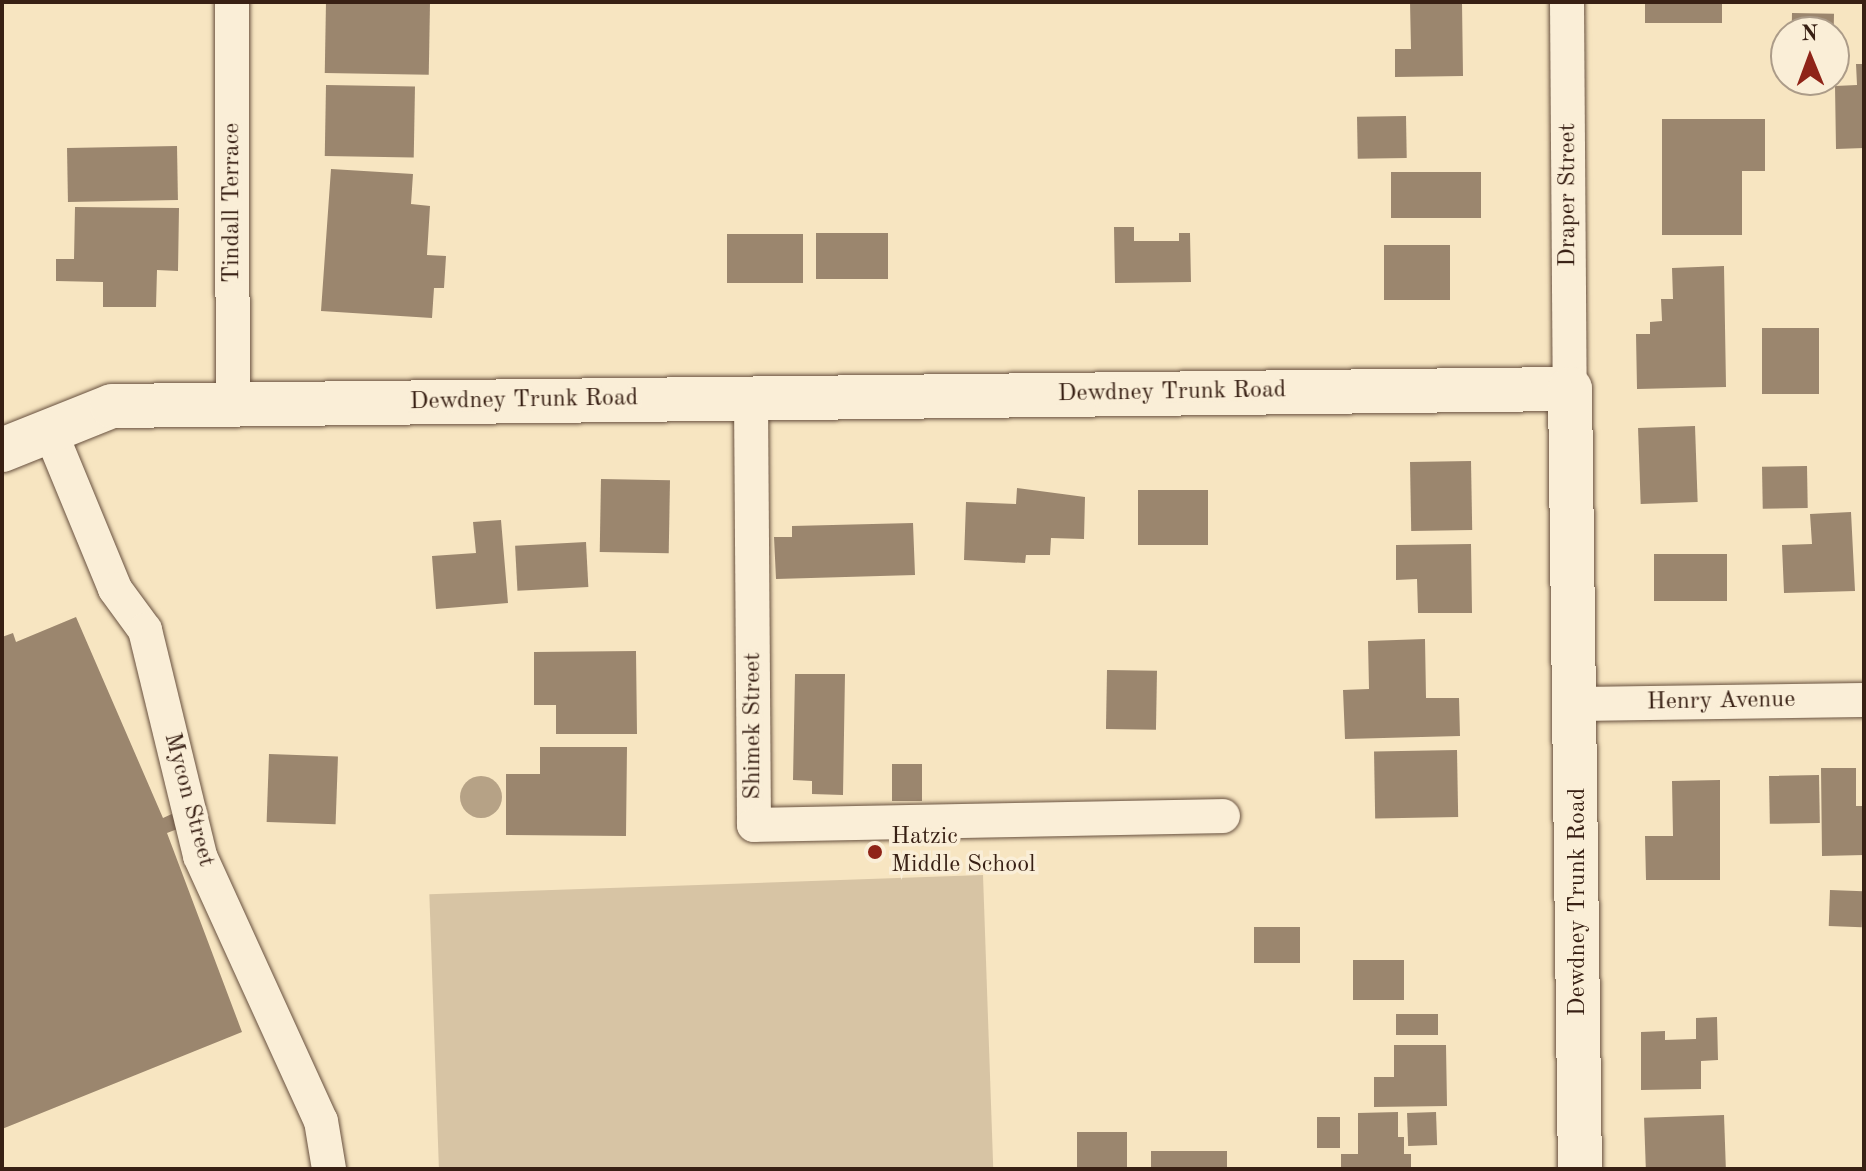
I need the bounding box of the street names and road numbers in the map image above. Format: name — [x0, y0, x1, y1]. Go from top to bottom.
street label: Tindall Terrace — [219, 123, 247, 283]
street label: Draper Street — [1555, 123, 1583, 267]
street label: Dewdney Trunk Road — [1057, 377, 1287, 409]
street label: Dewdney Trunk Road — [409, 385, 639, 417]
street label: Shimek Street — [740, 652, 768, 800]
street label: Henry Avenue — [1647, 686, 1795, 718]
street label: Mycon Street — [156, 730, 220, 870]
street label: Dewdney Trunk Road — [1565, 788, 1593, 1016]

